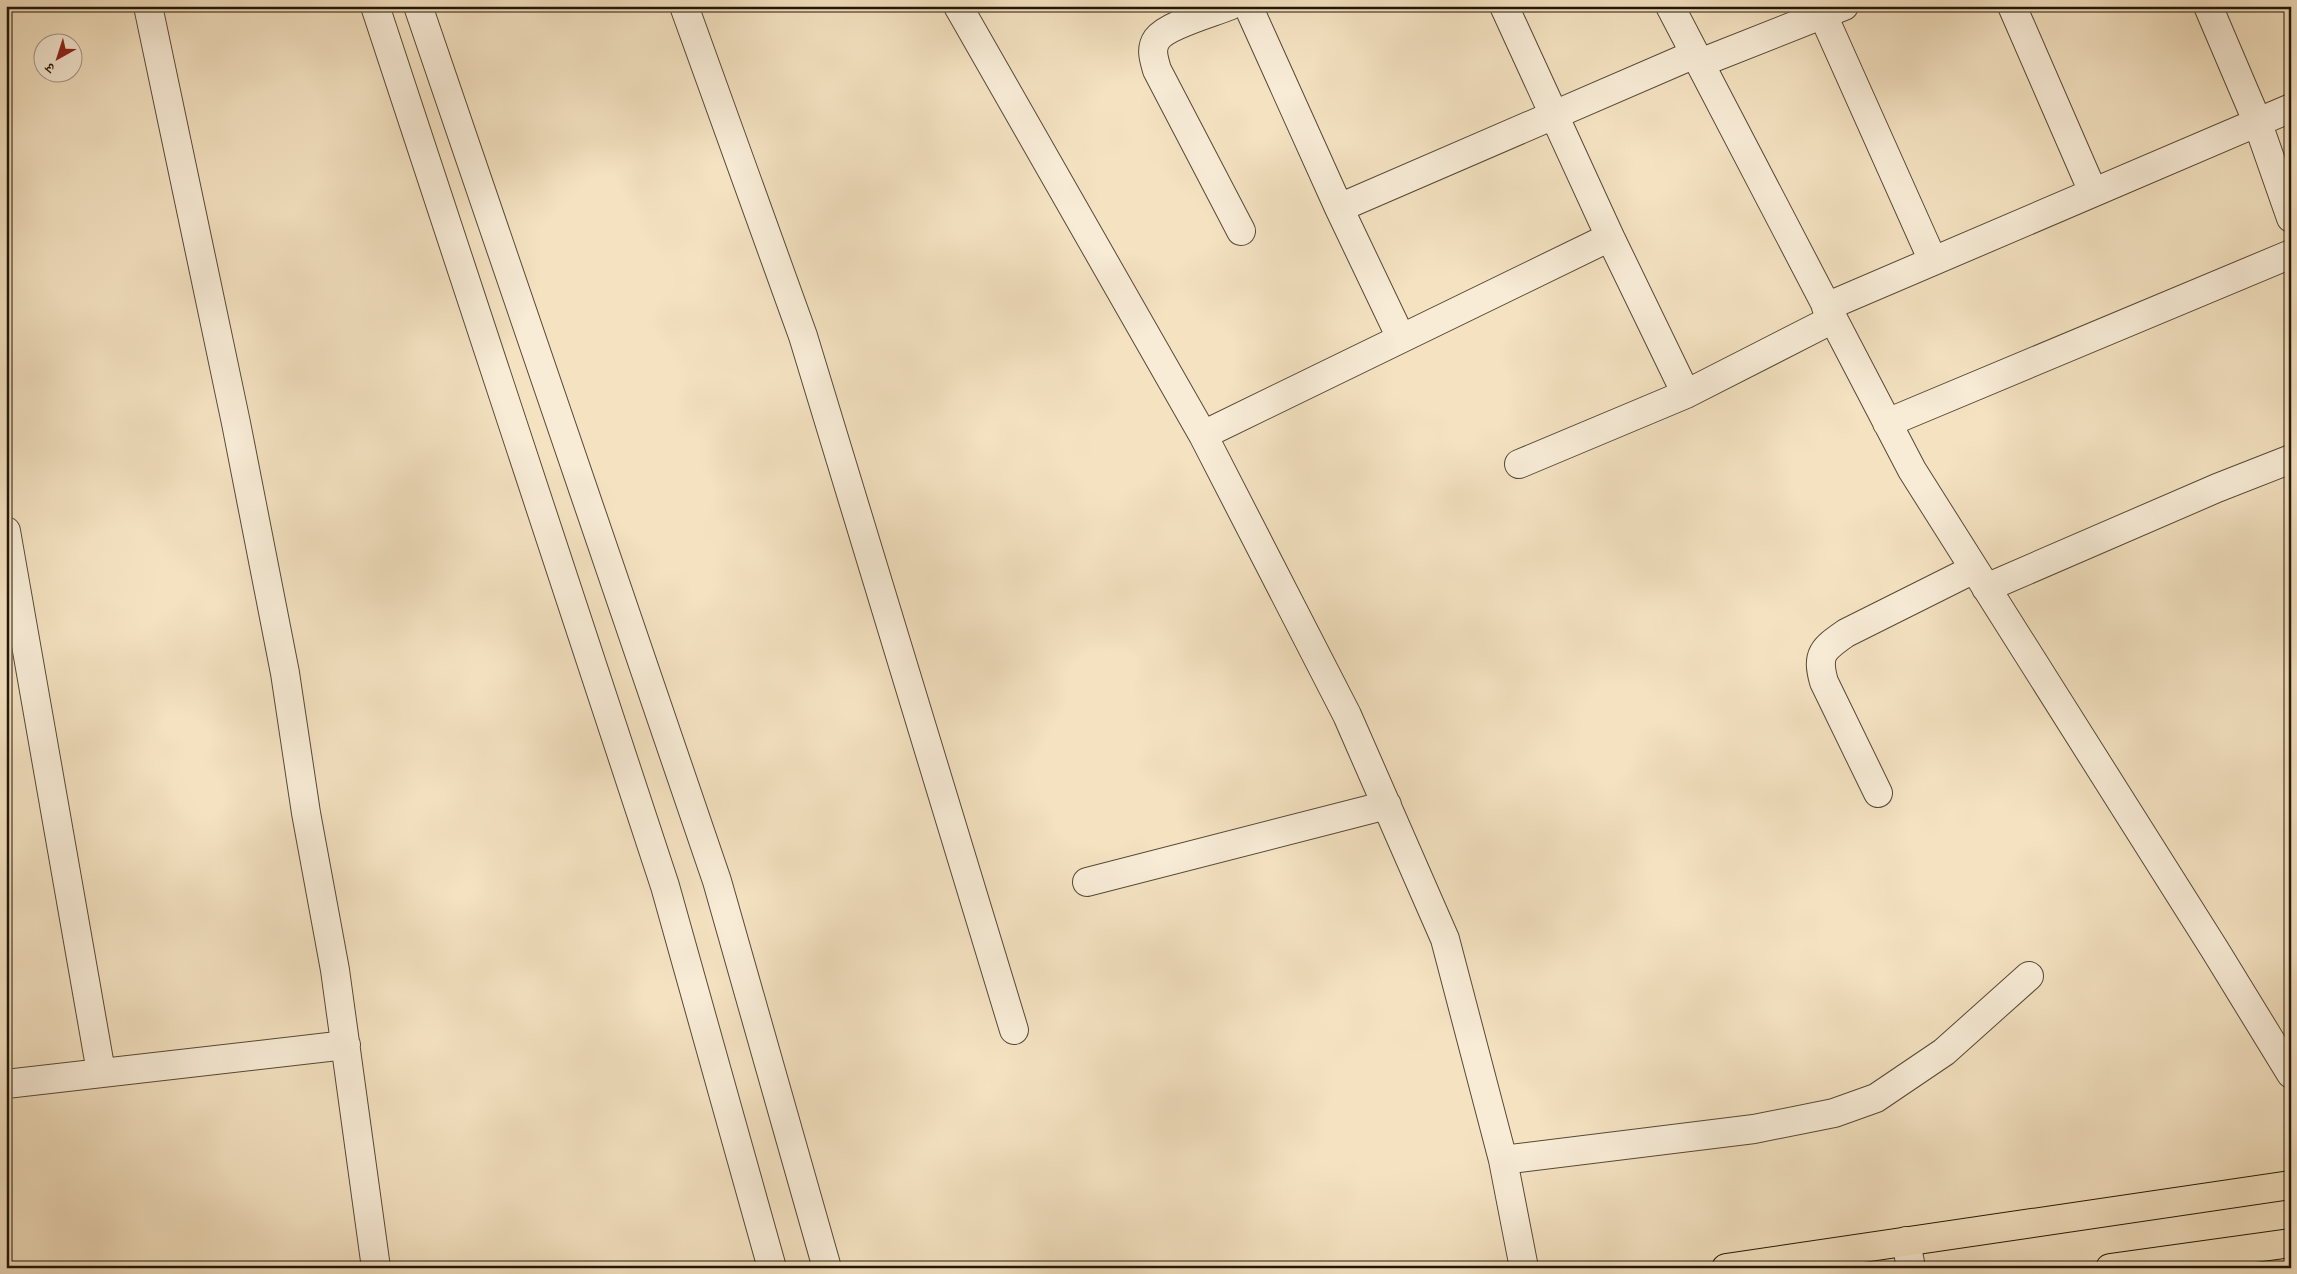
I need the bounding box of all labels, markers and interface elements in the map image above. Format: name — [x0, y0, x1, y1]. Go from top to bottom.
north arrow — [32, 32, 82, 82]
text: उ — [41, 58, 59, 77]

